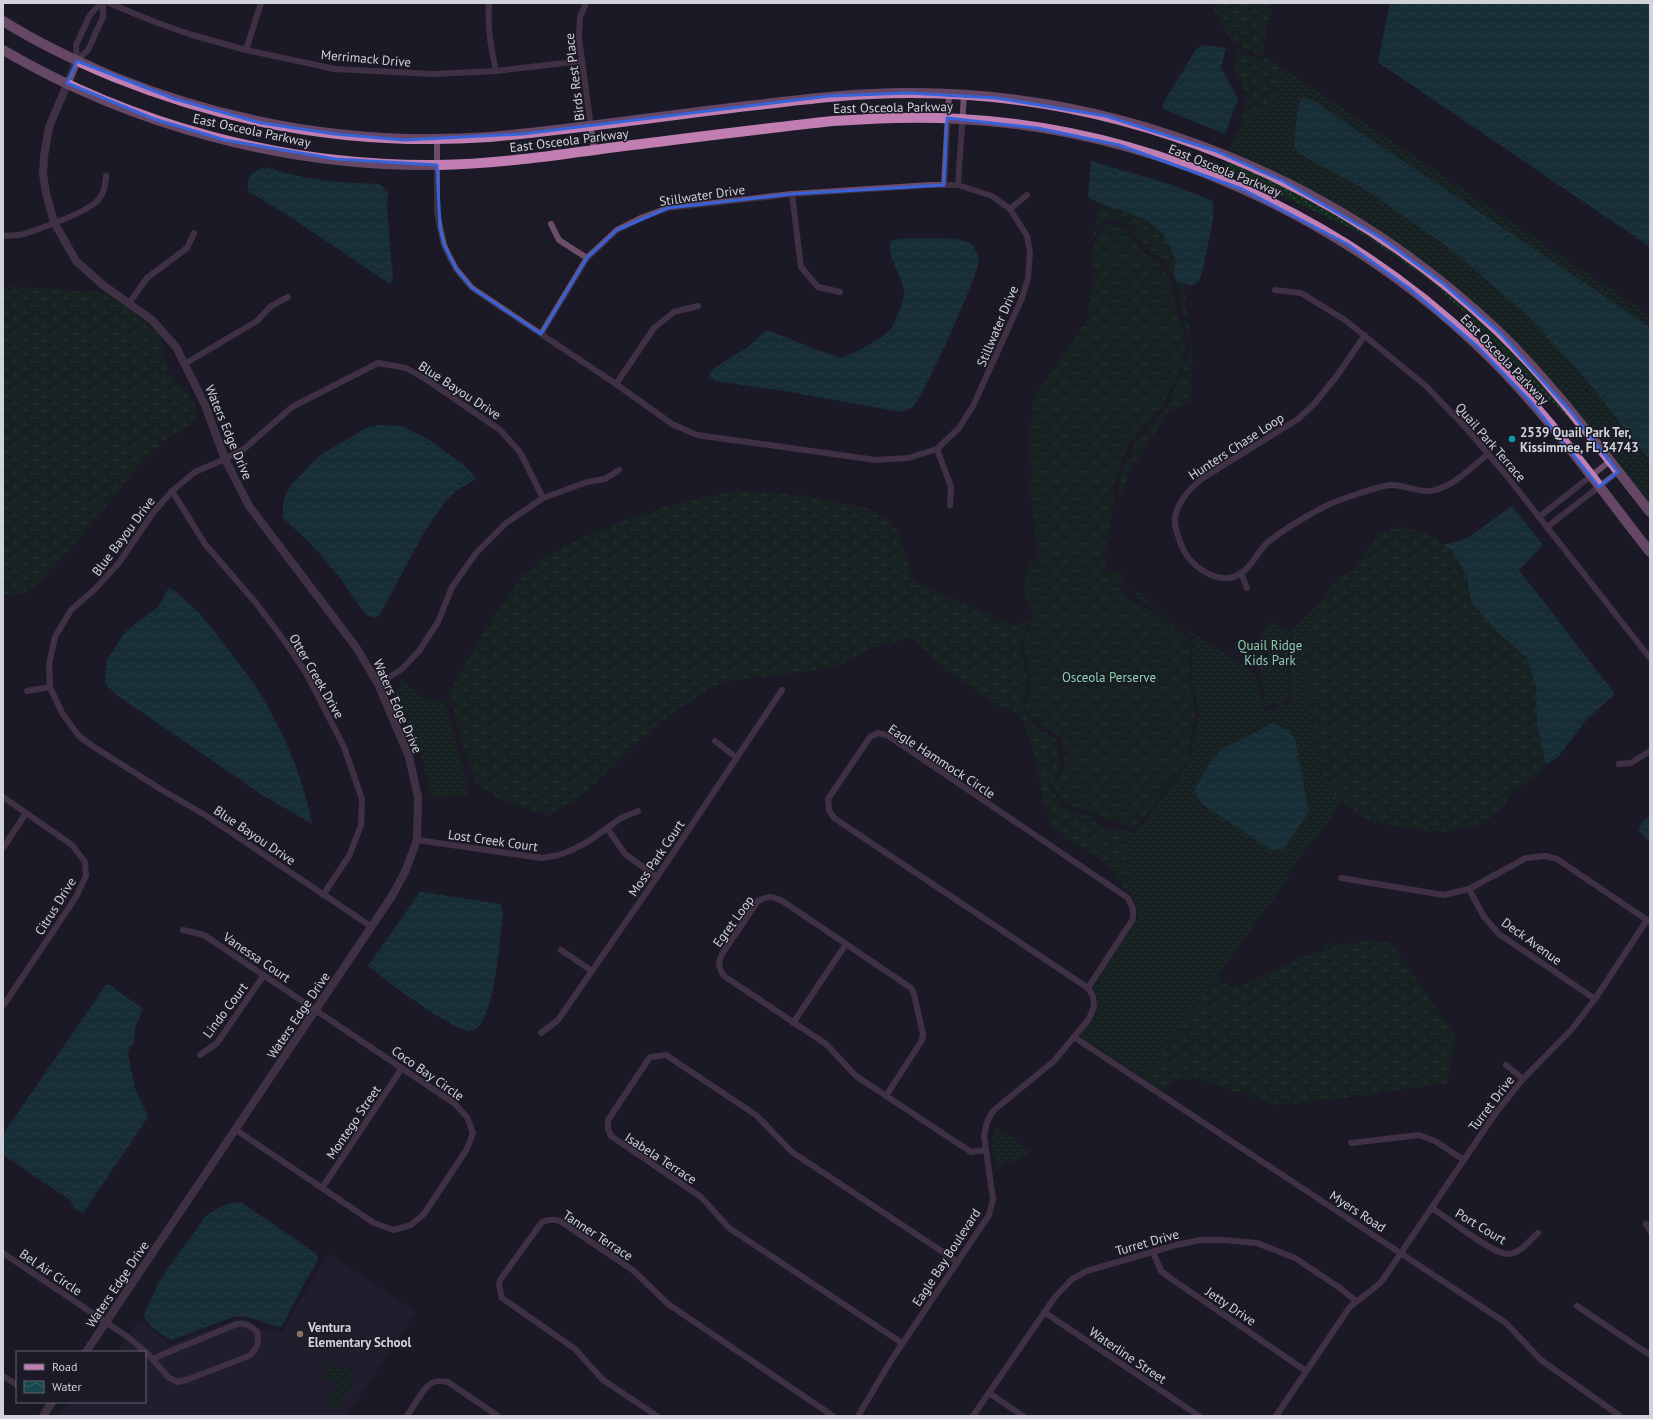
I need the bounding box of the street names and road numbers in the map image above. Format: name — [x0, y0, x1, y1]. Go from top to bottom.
street label: Birds Rest Place — [561, 32, 588, 122]
street label: Merrimack Drive — [320, 46, 412, 71]
street label: East Osceola Parkway — [833, 98, 953, 117]
street label: East Osceola Parkway — [192, 110, 312, 151]
street label: East Osceola Parkway — [509, 125, 630, 156]
street label: East Osceola Parkway — [1166, 140, 1284, 201]
street label: Stillwater Drive — [658, 181, 746, 210]
street label: Stillwater Drive — [973, 283, 1022, 369]
street label: East Osceola Parkway — [1457, 310, 1552, 408]
street label: Blue Bayou Drive — [415, 357, 504, 423]
street label: Waters Edge Drive — [201, 382, 256, 482]
street label: Quail Park Terrace — [1452, 399, 1530, 485]
street label: Hunters Chase Loop — [1185, 409, 1287, 484]
street label: Blue Bayou Drive — [88, 493, 159, 579]
street label: Otter Creek Drive — [285, 631, 348, 722]
street label: Waters Edge Drive — [369, 657, 426, 756]
street label: Eagle Hammock Circle — [885, 720, 998, 802]
street label: Blue Bayou Drive — [211, 802, 299, 869]
street label: Moss Park Court — [625, 816, 689, 900]
street label: Lost Creek Court — [447, 826, 539, 855]
street label: Citrus Drive — [31, 874, 80, 938]
street label: Egret Loop — [709, 892, 758, 950]
street label: Deck Avenue — [1498, 914, 1565, 969]
street label: Vanessa Court — [219, 928, 294, 987]
street label: Waters Edge Drive — [263, 969, 334, 1062]
street label: Lindo Court — [199, 979, 252, 1041]
street label: Coco Bay Circle — [388, 1042, 467, 1105]
street label: Turret Drive — [1465, 1072, 1518, 1134]
street label: Montego Street — [322, 1082, 385, 1163]
street label: Isabela Terrace — [622, 1129, 700, 1188]
street label: Myers Road — [1326, 1187, 1389, 1236]
street label: Eagle Bay Boulevard — [908, 1205, 984, 1309]
street label: Port Court — [1452, 1205, 1510, 1249]
street label: Tanner Terrace — [559, 1206, 636, 1264]
street label: Turret Drive — [1113, 1225, 1181, 1260]
street label: Waters Edge Drive — [82, 1238, 153, 1331]
street label: Bel Air Circle — [16, 1245, 85, 1299]
street label: Jetty Drive — [1201, 1283, 1259, 1330]
street label: Waterline Street — [1086, 1323, 1170, 1388]

